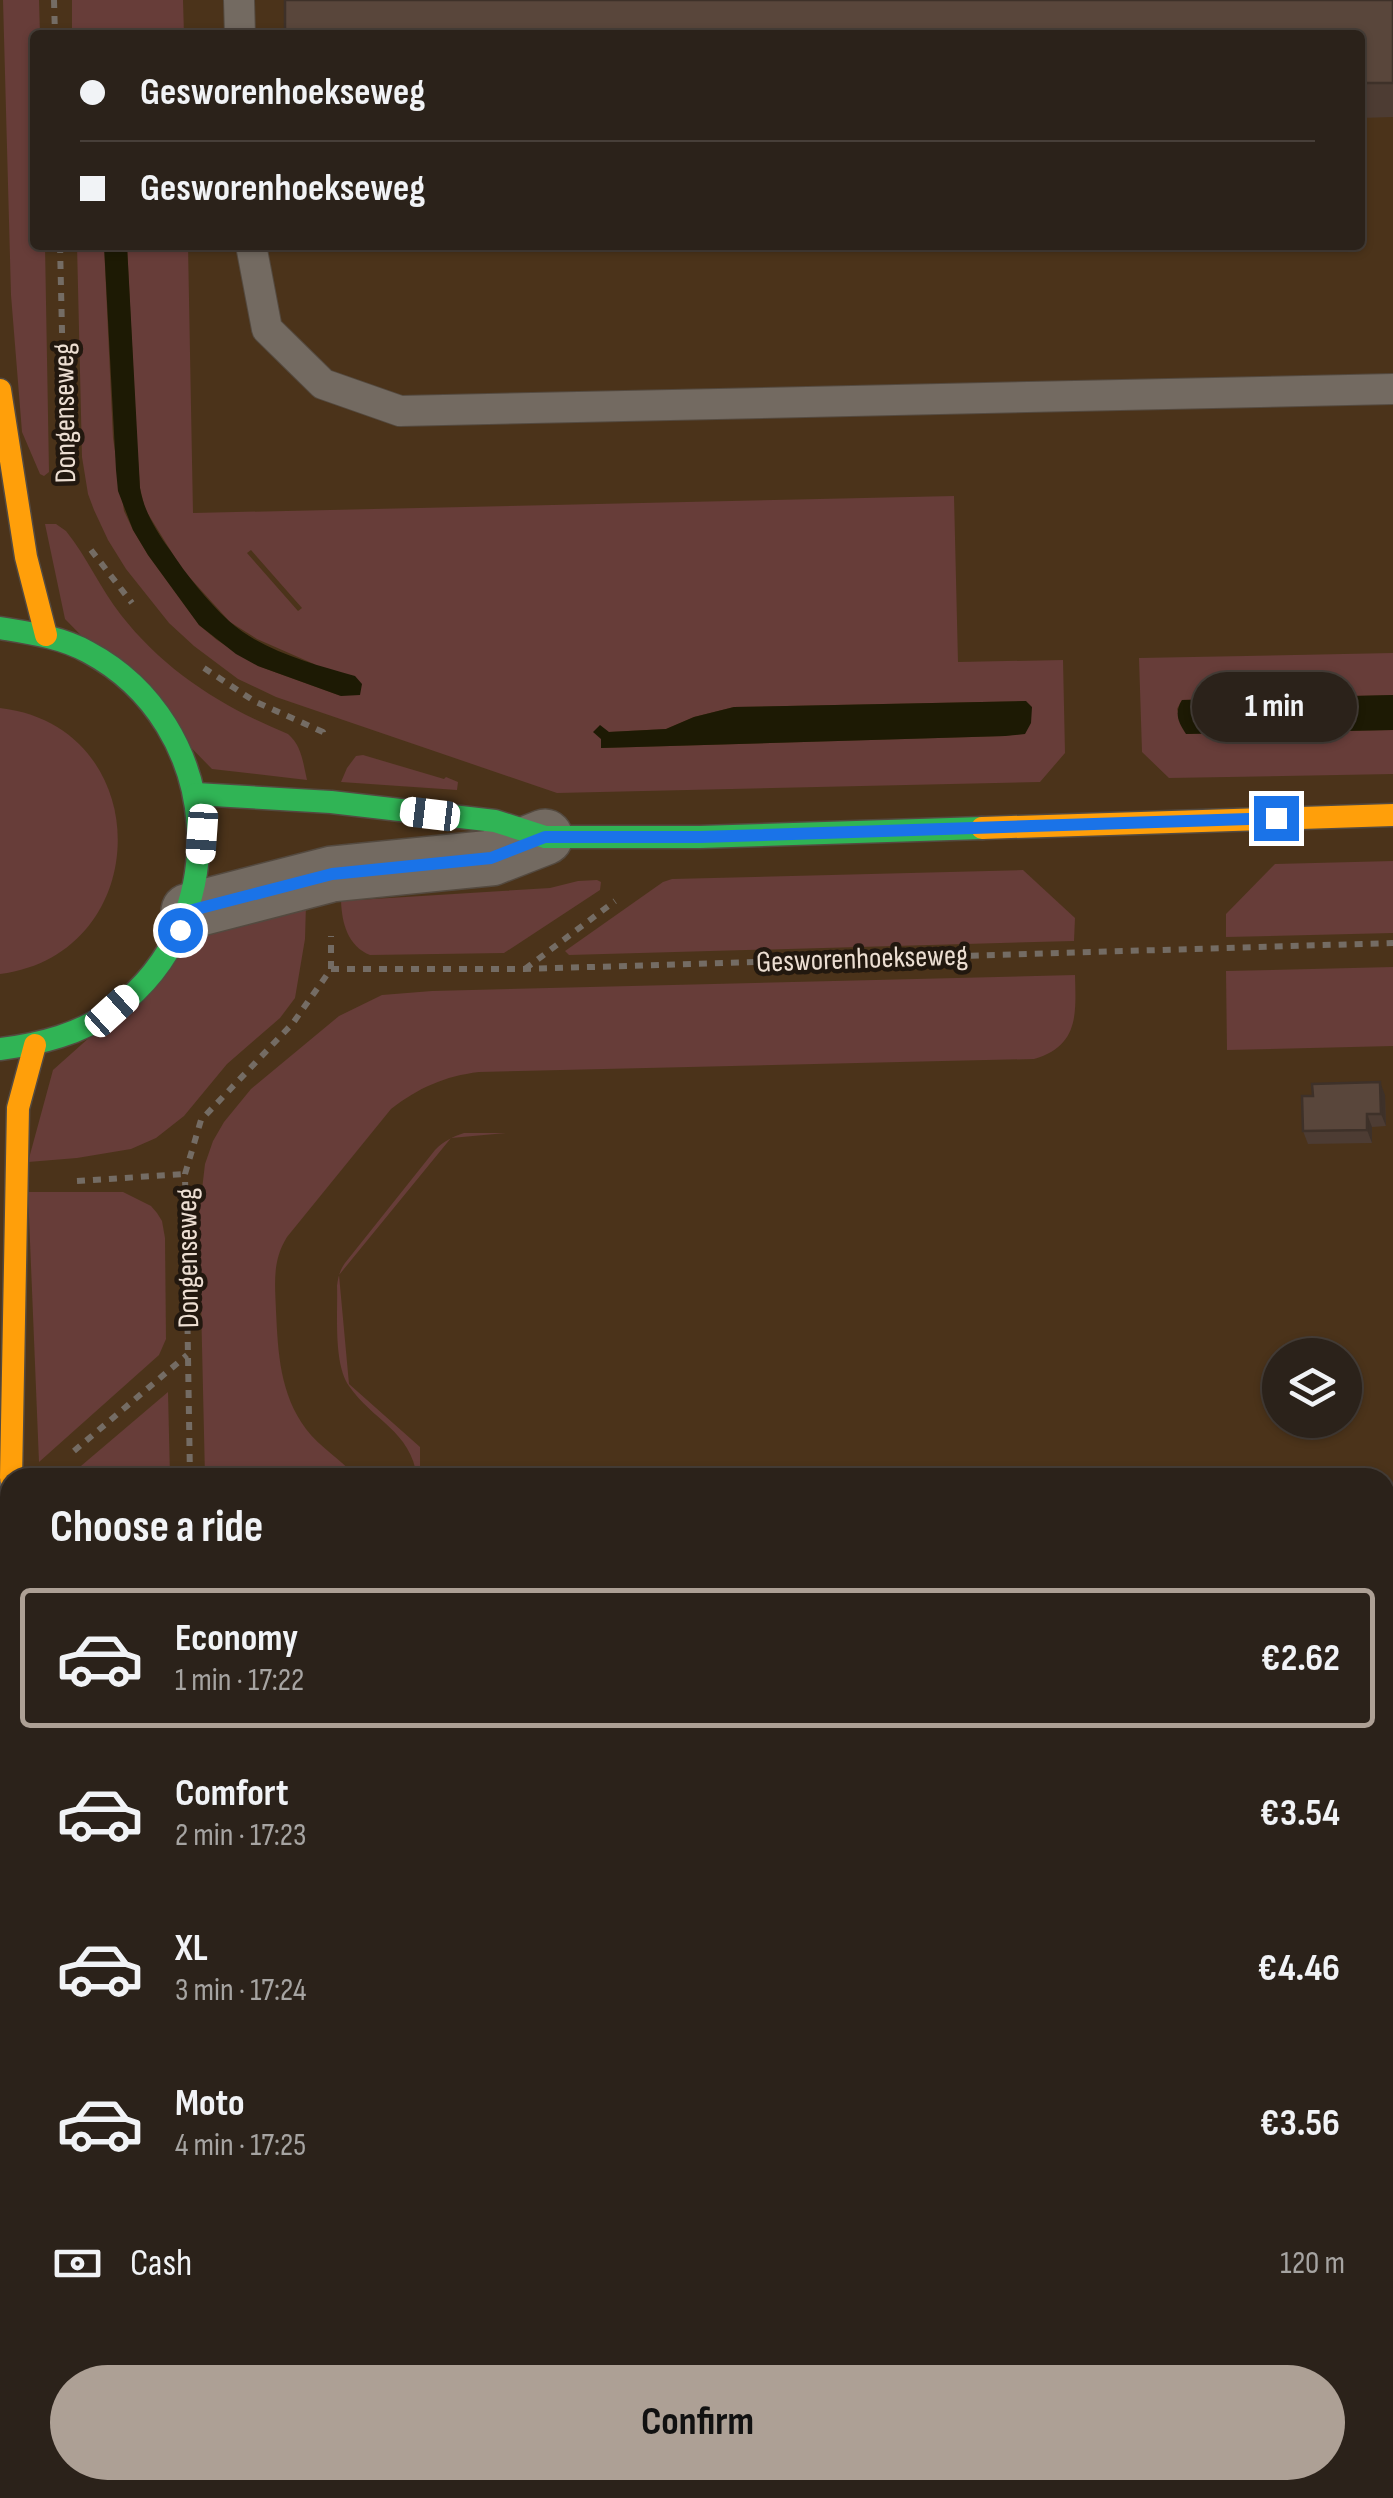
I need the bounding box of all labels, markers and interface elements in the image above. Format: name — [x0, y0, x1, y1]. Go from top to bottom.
text: Gesworenhoekseweg — [140, 70, 425, 115]
text: Gesworenhoekseweg — [140, 166, 425, 211]
street label: Dongenseweg — [46, 343, 84, 483]
callout: 1 min — [1194, 673, 1358, 743]
text: 1 min — [1245, 687, 1304, 726]
car — [398, 795, 462, 833]
route end — [1254, 796, 1299, 841]
car — [185, 803, 219, 865]
route start — [158, 908, 203, 953]
street label: Gesworenhoekseweg — [755, 937, 969, 981]
car — [80, 980, 144, 1042]
street label: Dongenseweg — [169, 1188, 207, 1328]
map controls — [1262, 1338, 1362, 1438]
button: layers — [1262, 1338, 1362, 1438]
text: Choose a ride — [50, 1500, 263, 1555]
icon: car — [55, 1613, 145, 1703]
text: Economy — [175, 1616, 298, 1661]
text: €2.62 — [1261, 1636, 1340, 1681]
text: 1 min · 17:22 — [175, 1661, 304, 1700]
icon: car — [55, 1768, 145, 1858]
text: Comfort — [175, 1771, 289, 1816]
text: €3.54 — [1260, 1791, 1340, 1836]
text: 2 min · 17:23 — [175, 1816, 306, 1855]
icon: car — [55, 1923, 145, 2013]
text: XL — [175, 1926, 208, 1971]
text: €4.46 — [1257, 1946, 1340, 1991]
text: 3 min · 17:24 — [175, 1971, 306, 2010]
icon: car — [55, 2078, 145, 2168]
text: Moto — [175, 2081, 245, 2126]
text: €3.56 — [1260, 2101, 1340, 2146]
text: 4 min · 17:25 — [175, 2126, 306, 2165]
icon: cash — [50, 2236, 105, 2291]
text: Cash — [130, 2241, 192, 2286]
text: 120 m — [1280, 2244, 1345, 2283]
button: Confirm — [50, 2365, 1345, 2480]

